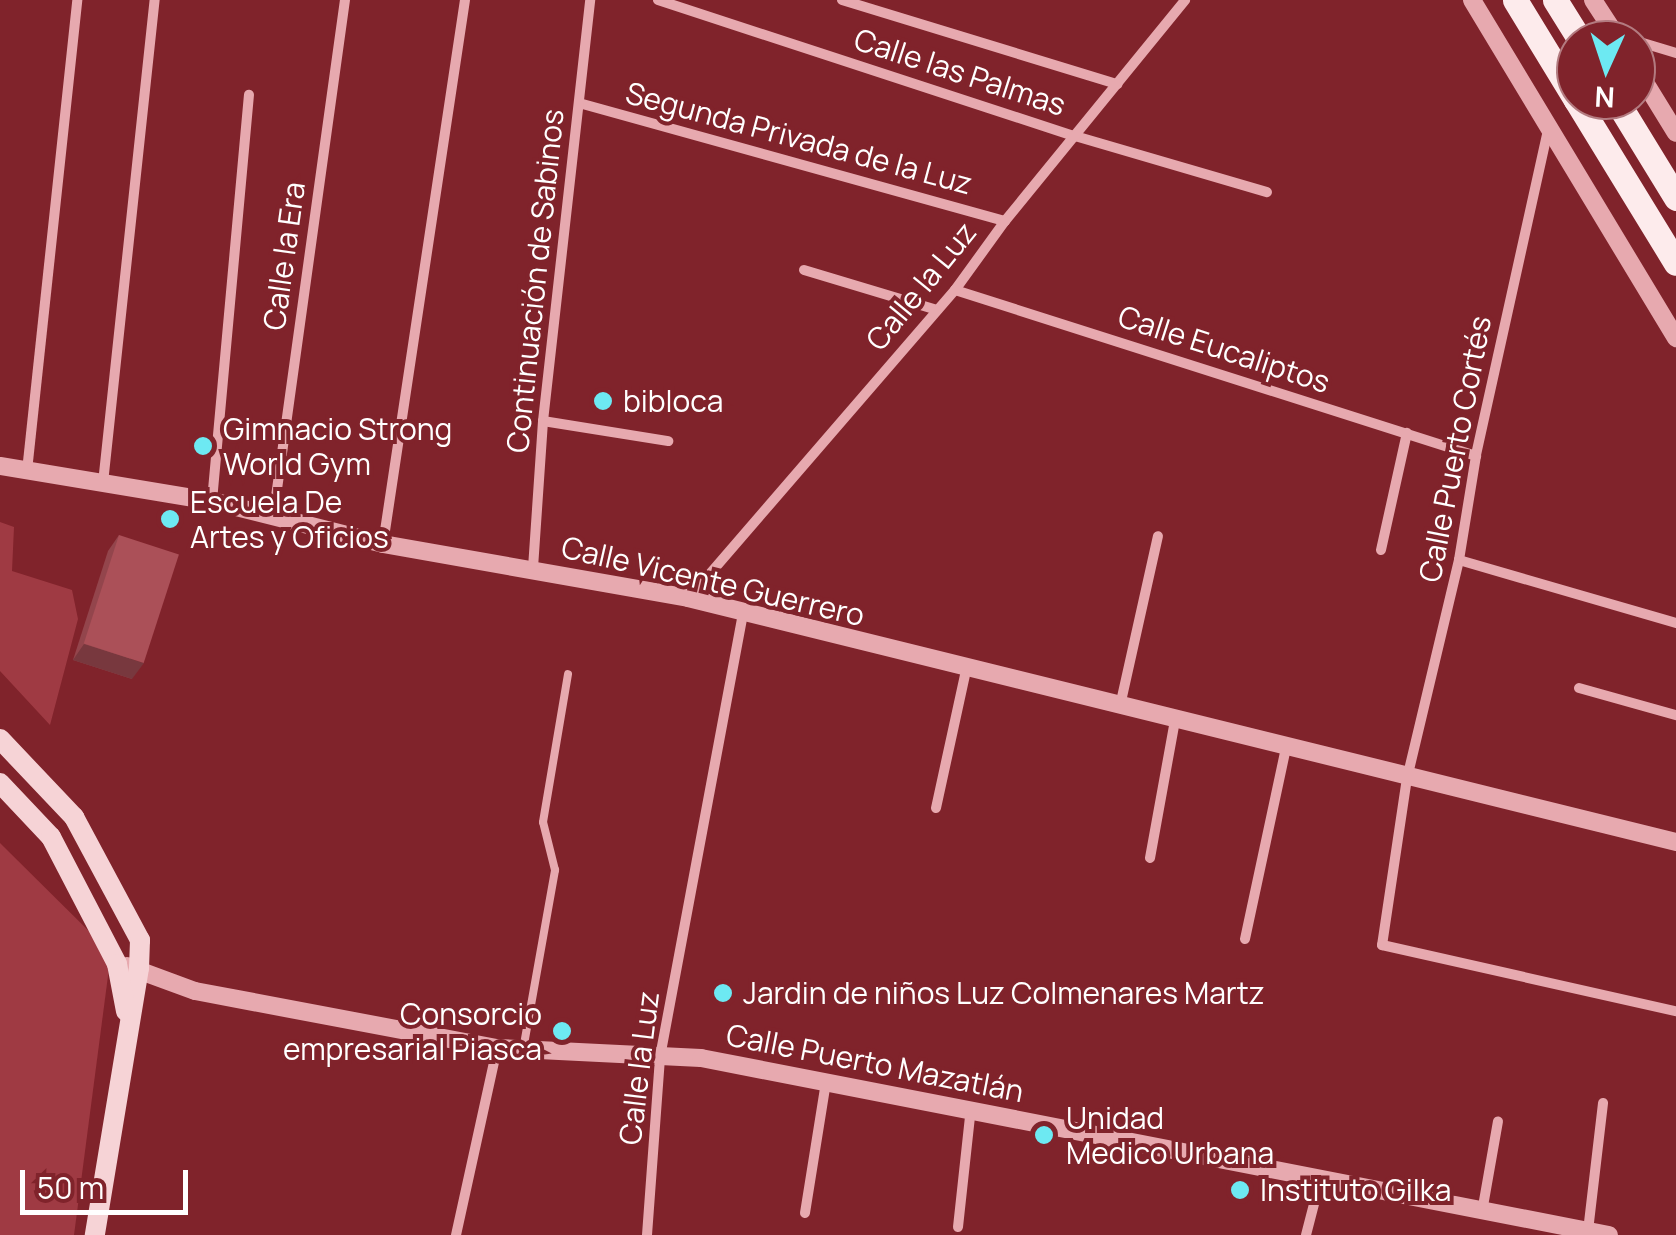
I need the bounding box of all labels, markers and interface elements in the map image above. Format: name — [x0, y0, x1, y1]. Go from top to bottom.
north arrow — [1556, 20, 1656, 120]
street label: Calle las Palmas — [850, 21, 1070, 123]
street label: Segunda Privada de la Luz — [622, 74, 976, 202]
text: N — [1594, 78, 1616, 117]
street label: Continuación de Sabinos — [499, 107, 571, 455]
street label: Calle la Era — [256, 180, 312, 332]
street label: Calle la Luz — [858, 215, 984, 357]
street label: Calle Eucaliptos — [1114, 298, 1334, 400]
street label: Calle Puerto Cortés — [1412, 313, 1498, 585]
place label: bibloca — [623, 383, 723, 419]
marker: bibloca — [592, 390, 614, 412]
place label: Gimnacio Strong World Gym — [223, 411, 452, 482]
marker: Gimnacio Strong World Gym — [192, 435, 214, 457]
place label: Escuela De Artes y Oficios — [190, 484, 389, 554]
marker: Escuela De Artes y Oficios — [159, 508, 181, 530]
street label: Calle Vicente Guerrero — [558, 529, 868, 633]
place label: Jardin de niños Luz Colmenares Martz — [743, 975, 1265, 1011]
marker: Jardin de niños Luz Colmenares Martz — [712, 982, 734, 1004]
street label: Calle la Luz — [612, 989, 666, 1147]
place label: Consorcio empresarial Piasca — [283, 996, 542, 1066]
street label: Calle Puerto Mazatlán — [723, 1017, 1027, 1109]
marker: Consorcio empresarial Piasca — [551, 1020, 573, 1042]
place label: Unidad Medico Urbana — [1066, 1100, 1274, 1170]
marker: Unidad Medico Urbana — [1031, 1122, 1057, 1148]
scale bar — [25, 1150, 192, 1212]
text: 50 m — [37, 1167, 104, 1208]
place label: Instituto Gilka — [1260, 1172, 1451, 1208]
marker: Instituto Gilka — [1229, 1179, 1251, 1201]

